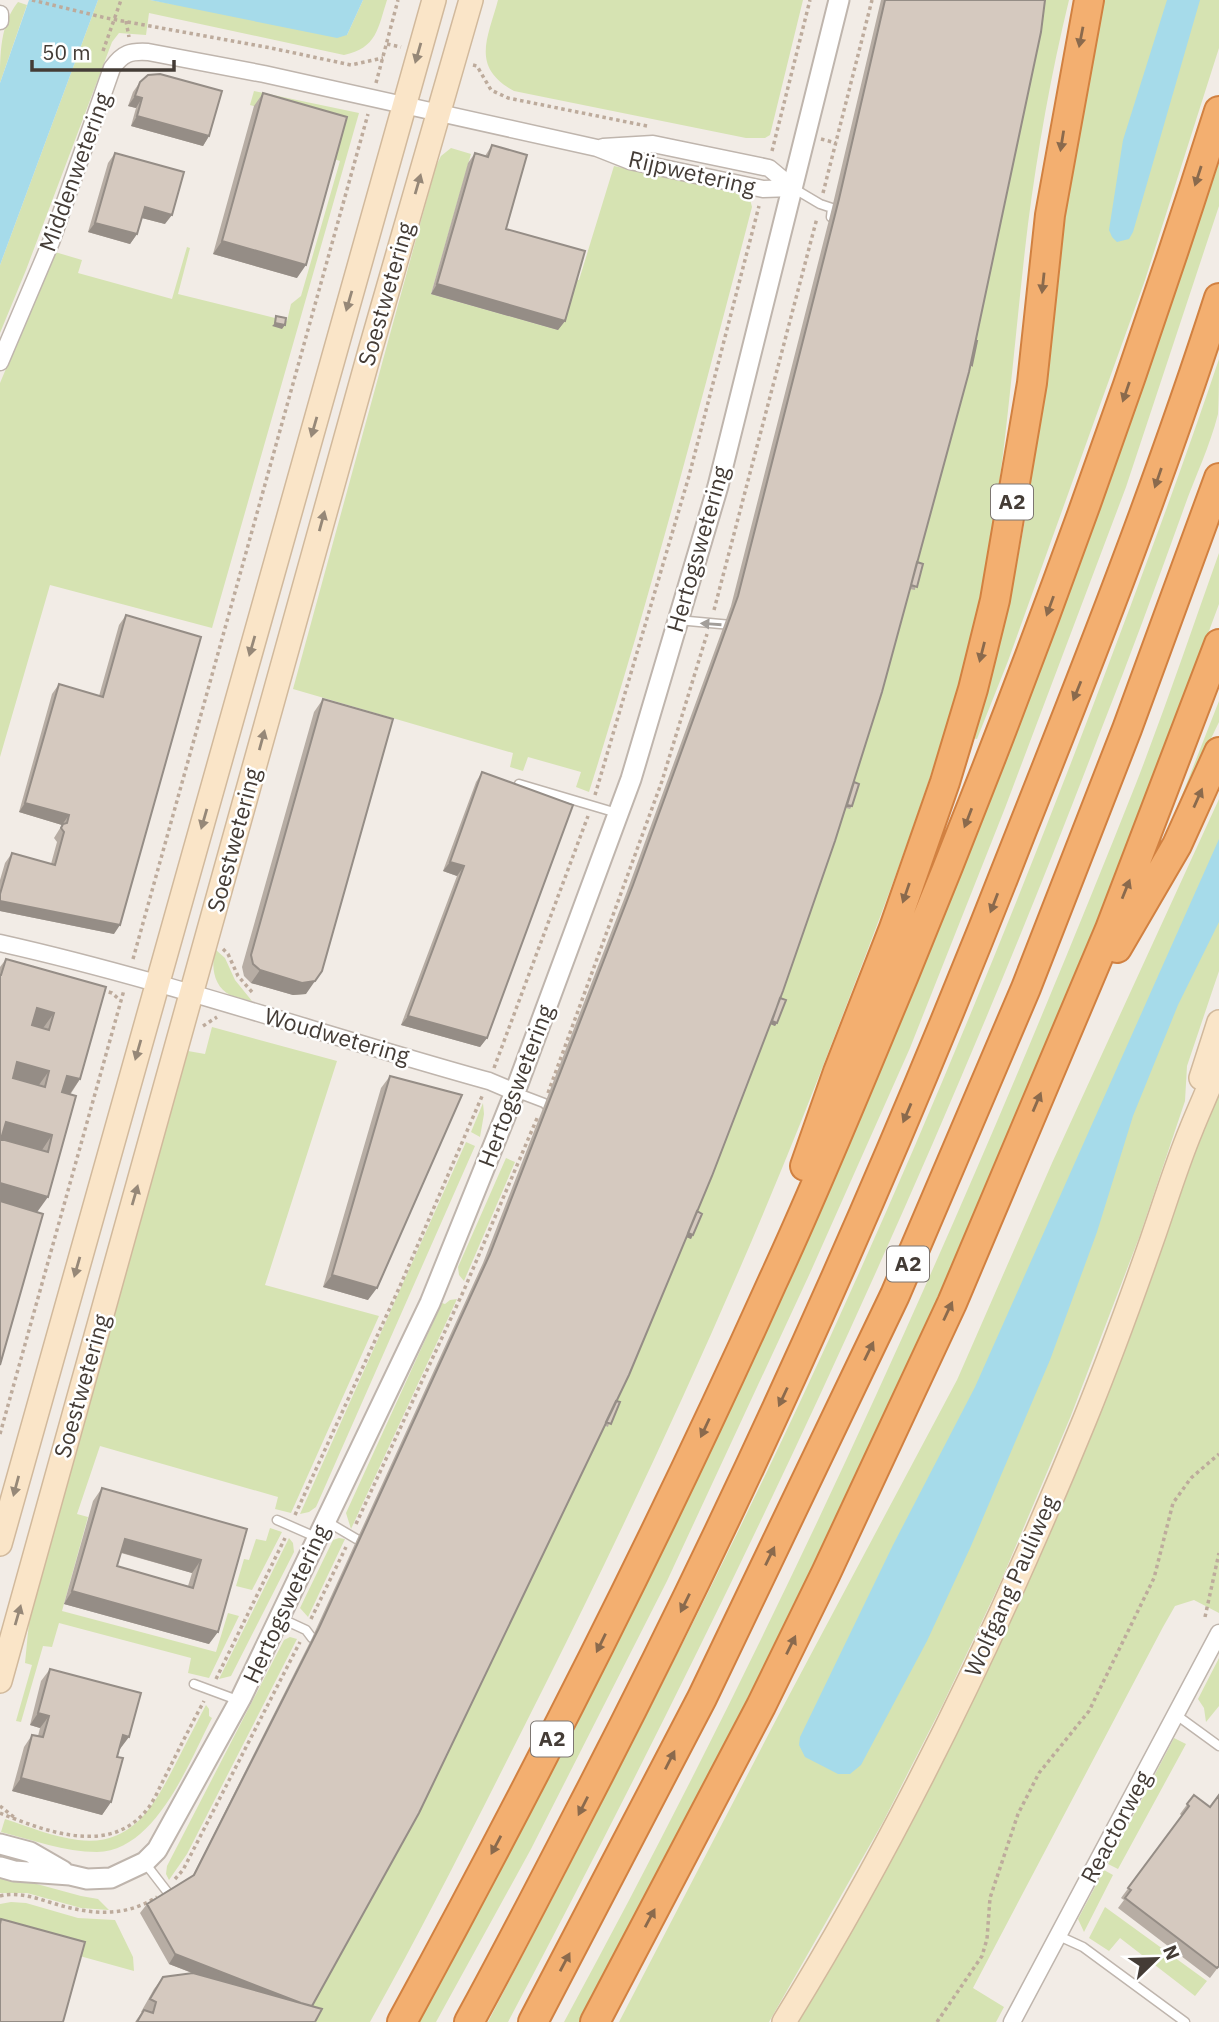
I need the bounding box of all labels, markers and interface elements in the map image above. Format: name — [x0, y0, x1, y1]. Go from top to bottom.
one-way arrow — [1075, 26, 1086, 48]
scale bar — [32, 28, 173, 72]
text: 50 m — [42, 38, 91, 66]
one-way arrow — [413, 43, 423, 64]
street label: Middenwetering — [31, 88, 117, 255]
one-way arrow — [1056, 130, 1067, 152]
street label: Rijpwetering — [626, 143, 759, 201]
one-way arrow — [1193, 166, 1203, 187]
one-way arrow — [413, 173, 423, 194]
street label: Soestwetering — [350, 218, 420, 369]
one-way arrow — [1037, 272, 1048, 294]
one-way arrow — [343, 290, 354, 312]
one-way arrow — [1120, 381, 1131, 402]
one-way arrow — [308, 417, 318, 438]
street label: Hertogswetering — [659, 462, 735, 635]
one-way arrow — [1152, 468, 1163, 489]
road number: A2 — [991, 484, 1033, 520]
one-way arrow — [318, 510, 328, 531]
one-way arrow — [1044, 595, 1055, 616]
one-way arrow — [700, 618, 722, 629]
one-way arrow — [246, 635, 257, 657]
one-way arrow — [976, 641, 987, 663]
one-way arrow — [1071, 681, 1083, 701]
one-way arrow — [257, 729, 267, 750]
street label: Soestwetering — [199, 764, 267, 915]
one-way arrow — [1193, 788, 1204, 809]
one-way arrow — [963, 808, 974, 829]
one-way arrow — [198, 809, 208, 830]
one-way arrow — [1120, 879, 1131, 900]
one-way arrow — [901, 883, 912, 904]
one-way arrow — [988, 892, 999, 913]
street label: Woudwetering — [261, 1000, 413, 1070]
street label: Hertogswetering — [470, 1000, 560, 1171]
one-way arrow — [132, 1040, 142, 1061]
one-way arrow — [1032, 1091, 1043, 1112]
one-way arrow — [901, 1103, 913, 1123]
one-way arrow — [131, 1184, 141, 1205]
road number: A2 — [887, 1246, 929, 1282]
one-way arrow — [71, 1257, 81, 1278]
one-way arrow — [942, 1301, 954, 1321]
street label: Soestwetering — [46, 1310, 116, 1461]
one-way arrow — [863, 1341, 874, 1361]
one-way arrow — [777, 1387, 789, 1407]
one-way arrow — [699, 1418, 710, 1439]
one-way arrow — [10, 1476, 21, 1498]
street label: Wolfgang Pauliweg — [957, 1490, 1063, 1681]
street label: Hertogswetering — [235, 1519, 335, 1688]
one-way arrow — [765, 1546, 776, 1566]
one-way arrow — [680, 1592, 691, 1613]
one-way arrow — [14, 1604, 24, 1625]
one-way arrow — [595, 1633, 606, 1653]
one-way arrow — [785, 1635, 796, 1655]
road number: A2 — [531, 1722, 573, 1756]
one-way arrow — [664, 1750, 676, 1770]
street label: Reactorweg — [1073, 1765, 1157, 1888]
one-way arrow — [577, 1796, 589, 1816]
one-way arrow — [490, 1835, 501, 1855]
one-way arrow — [644, 1908, 655, 1928]
north arrow — [1121, 1924, 1191, 1994]
text: N — [1158, 1941, 1185, 1963]
one-way arrow — [559, 1952, 571, 1972]

